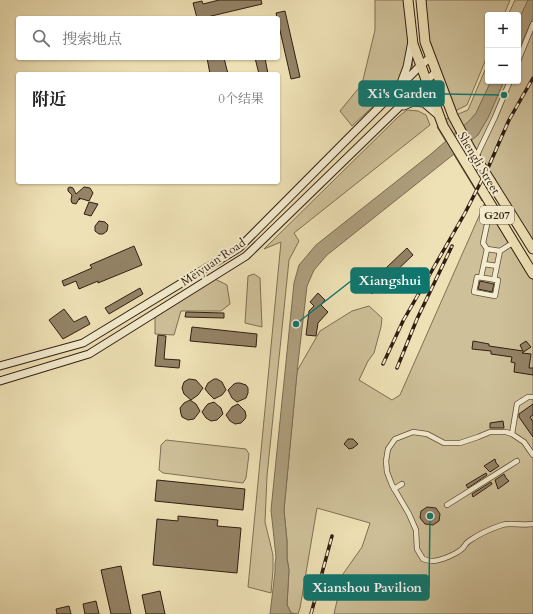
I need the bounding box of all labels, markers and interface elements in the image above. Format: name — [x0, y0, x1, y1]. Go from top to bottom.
map controls — [485, 12, 521, 84]
button: + — [485, 12, 521, 48]
search box — [16, 16, 280, 60]
icon: search — [30, 27, 52, 49]
text: 搜索地点 — [62, 29, 122, 49]
button: − — [485, 48, 521, 84]
callout: Xi's Garden — [359, 81, 444, 106]
text: Xi's Garden — [367, 85, 437, 103]
text: 附近 — [32, 88, 66, 111]
text: 0个结果 — [218, 90, 264, 108]
street label: Shengli Street — [454, 129, 504, 197]
road number: G207 — [480, 206, 514, 224]
street label: Meiyuan Road — [178, 234, 249, 290]
callout: Xiangshui — [351, 268, 429, 293]
text: Xiangshui — [359, 272, 421, 290]
callout: Xianshou Pavilion — [304, 575, 429, 600]
text: Xianshou Pavilion — [312, 579, 423, 597]

